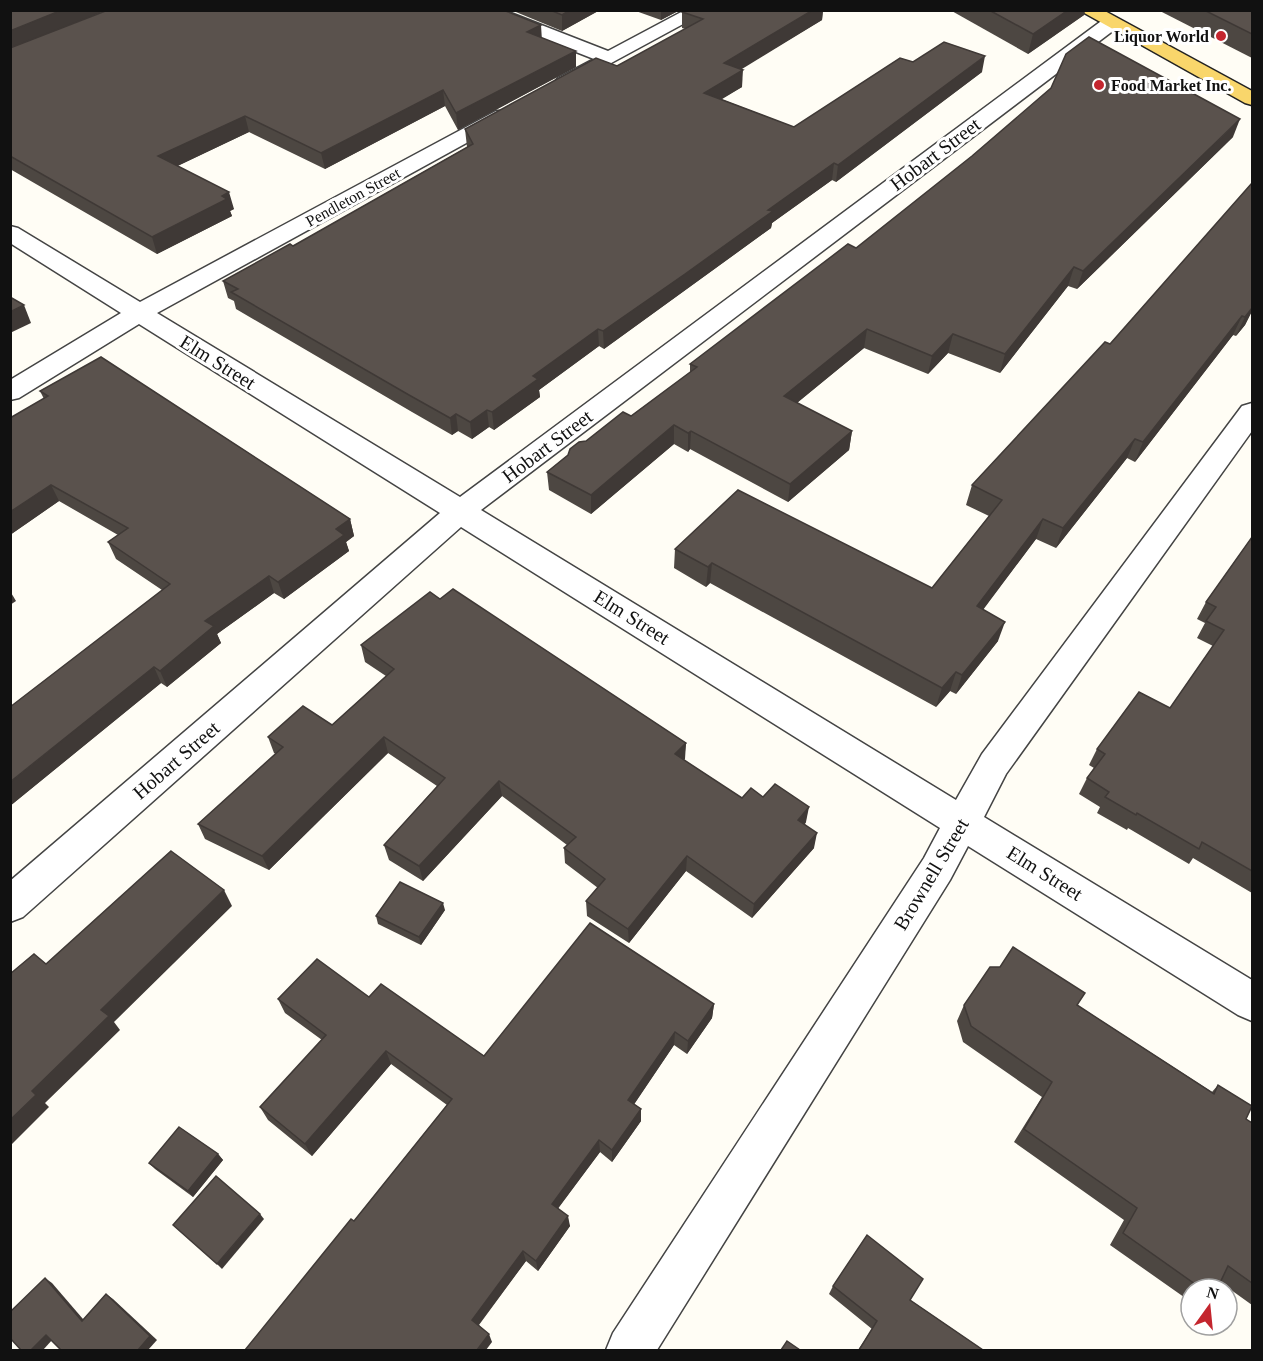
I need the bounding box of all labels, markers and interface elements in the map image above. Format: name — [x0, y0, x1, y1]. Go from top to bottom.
place label: Liquor World — [1114, 28, 1209, 46]
marker: Liquor World — [1214, 29, 1228, 43]
place label: Food Market Inc. — [1111, 77, 1231, 94]
marker: Food Market Inc. — [1092, 78, 1106, 92]
street label: Hobart Street — [886, 113, 985, 195]
street label: Pendleton Street — [303, 164, 404, 230]
street label: Elm Street — [176, 330, 260, 394]
street label: Hobart Street — [498, 405, 597, 487]
street label: Elm Street — [590, 585, 674, 649]
street label: Hobart Street — [128, 716, 224, 803]
street label: Brownell Street — [889, 814, 973, 934]
street label: Elm Street — [1003, 841, 1087, 905]
north arrow — [1179, 1277, 1239, 1337]
text: N — [1205, 1283, 1221, 1303]

